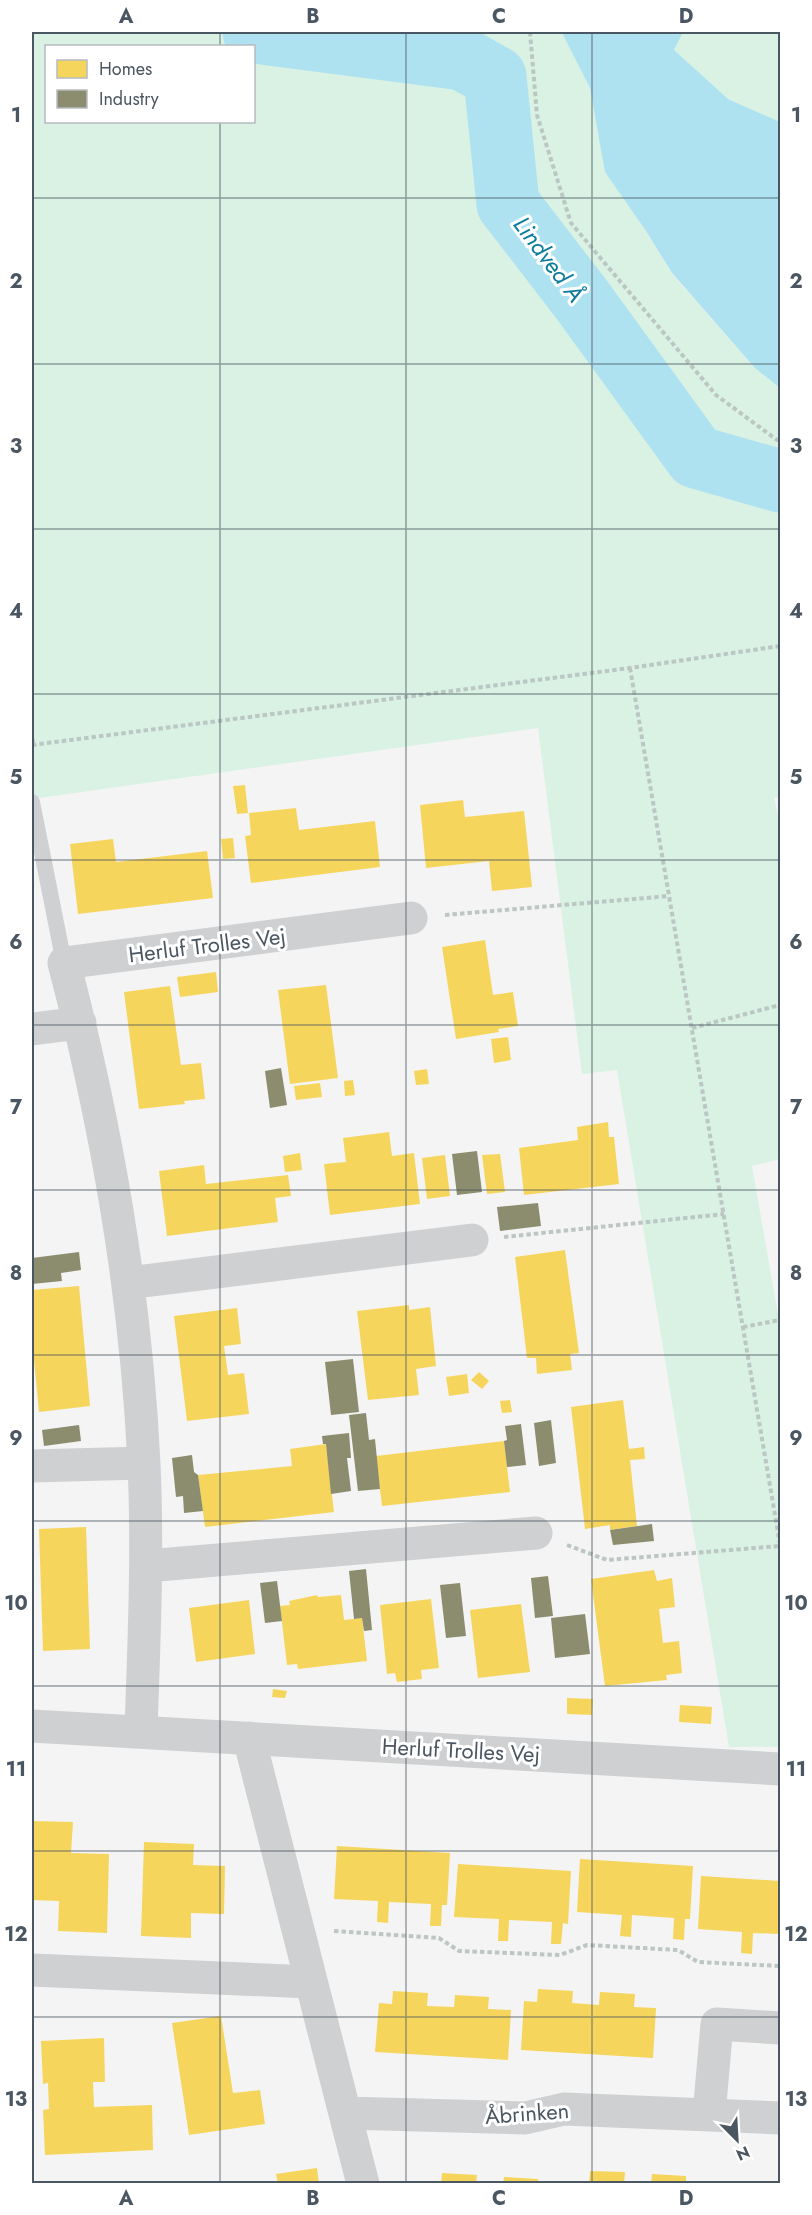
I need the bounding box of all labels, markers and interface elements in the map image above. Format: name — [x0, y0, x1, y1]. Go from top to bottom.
text: A — [118, 2, 134, 31]
text: B — [306, 2, 320, 31]
text: C — [492, 2, 506, 31]
text: D — [679, 2, 693, 31]
legend — [45, 45, 255, 123]
text: Homes — [99, 56, 152, 82]
text: Industry — [99, 86, 159, 112]
text: 1 — [11, 101, 21, 130]
text: 1 — [791, 101, 801, 130]
water label: Lindved Å — [505, 209, 593, 309]
text: 2 — [9, 267, 23, 296]
text: 2 — [789, 267, 803, 296]
text: 3 — [10, 432, 22, 461]
text: 3 — [790, 432, 802, 461]
text: 4 — [9, 597, 23, 626]
text: 4 — [789, 597, 803, 626]
text: 5 — [10, 763, 23, 792]
text: 5 — [790, 763, 803, 792]
street label: Herluf Trolles Vej — [126, 919, 288, 971]
text: 6 — [9, 928, 23, 957]
text: 6 — [789, 928, 803, 957]
text: 7 — [10, 1093, 23, 1122]
text: 7 — [790, 1093, 803, 1122]
text: 8 — [10, 1259, 22, 1288]
text: 8 — [790, 1259, 802, 1288]
text: 9 — [9, 1424, 23, 1453]
text: 9 — [789, 1424, 803, 1453]
text: 10 — [4, 1589, 28, 1618]
text: 10 — [784, 1589, 808, 1618]
street label: Herluf Trolles Vej — [381, 1730, 541, 1770]
text: 11 — [6, 1755, 26, 1784]
text: 11 — [786, 1755, 806, 1784]
text: 12 — [4, 1920, 28, 1949]
text: 12 — [784, 1920, 808, 1949]
text: 13 — [5, 2085, 27, 2114]
text: 13 — [785, 2085, 807, 2114]
street label: Åbrinken — [484, 2094, 570, 2132]
north arrow — [707, 2110, 767, 2170]
text: N — [732, 2140, 753, 2166]
text: A — [118, 2184, 134, 2213]
text: B — [306, 2184, 320, 2213]
text: C — [492, 2184, 506, 2213]
text: D — [679, 2184, 693, 2213]

